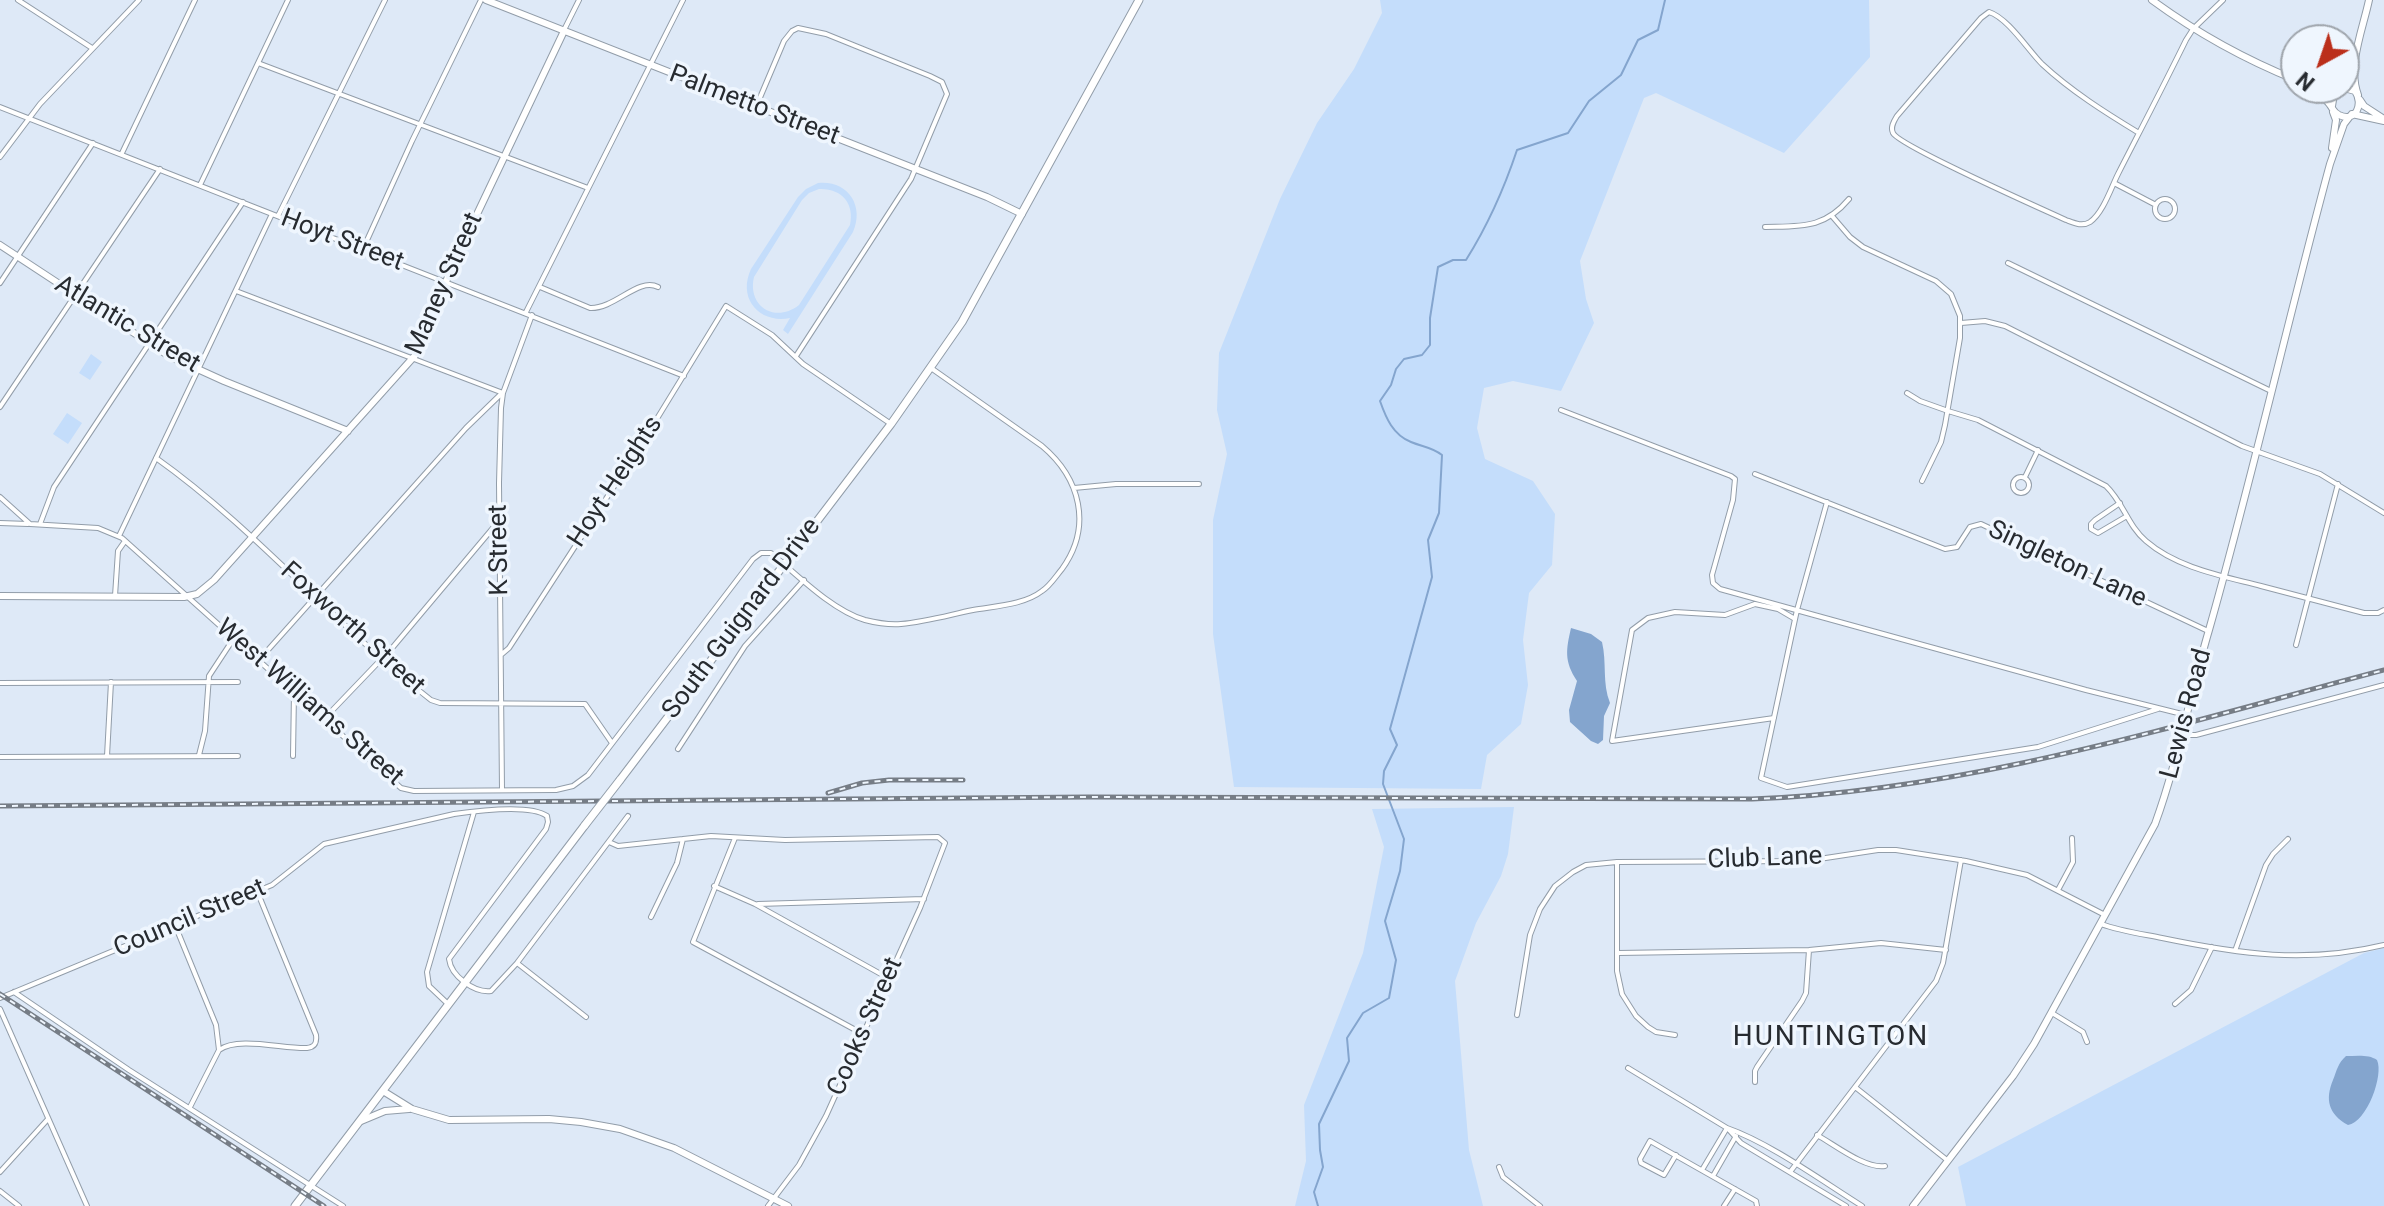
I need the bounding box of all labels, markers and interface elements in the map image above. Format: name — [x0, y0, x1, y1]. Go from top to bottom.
north arrow — [2280, 24, 2360, 104]
street label: Palmetto Street — [664, 59, 844, 153]
text: N — [2292, 67, 2320, 96]
street label: Hoyt Street — [276, 203, 408, 279]
street label: Maney Street — [400, 208, 490, 360]
street label: Atlantic Street — [49, 270, 205, 380]
street label: Hoyt Heights — [562, 411, 670, 553]
street label: K Street — [484, 504, 516, 596]
street label: South Guignard Drive — [656, 512, 828, 726]
street label: Singleton Lane — [1983, 515, 2151, 615]
street label: Foxworth Street — [273, 556, 431, 702]
street label: West Williams Street — [209, 613, 409, 793]
street label: Lewis Road — [2155, 646, 2219, 782]
street label: Club Lane — [1707, 841, 1823, 877]
street label: Council Street — [109, 873, 271, 965]
street label: Cooks Street — [822, 953, 910, 1101]
district label: HUNTINGTON — [1733, 1021, 1929, 1055]

